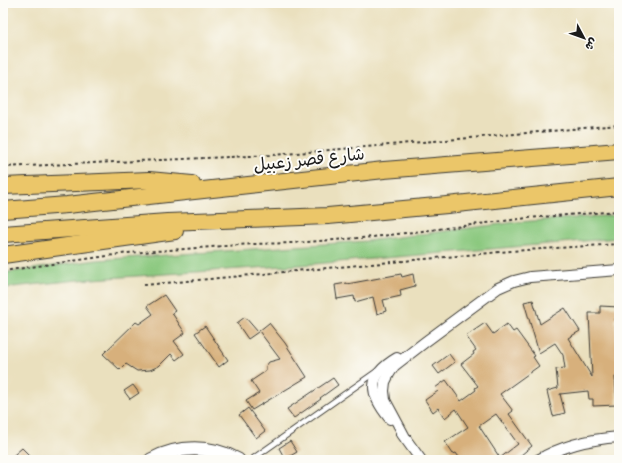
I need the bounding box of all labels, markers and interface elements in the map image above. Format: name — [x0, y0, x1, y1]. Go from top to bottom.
north arrow — [564, 18, 604, 58]
text: ش — [582, 35, 600, 53]
street label: شارع قصر زعبيل — [252, 143, 366, 177]

